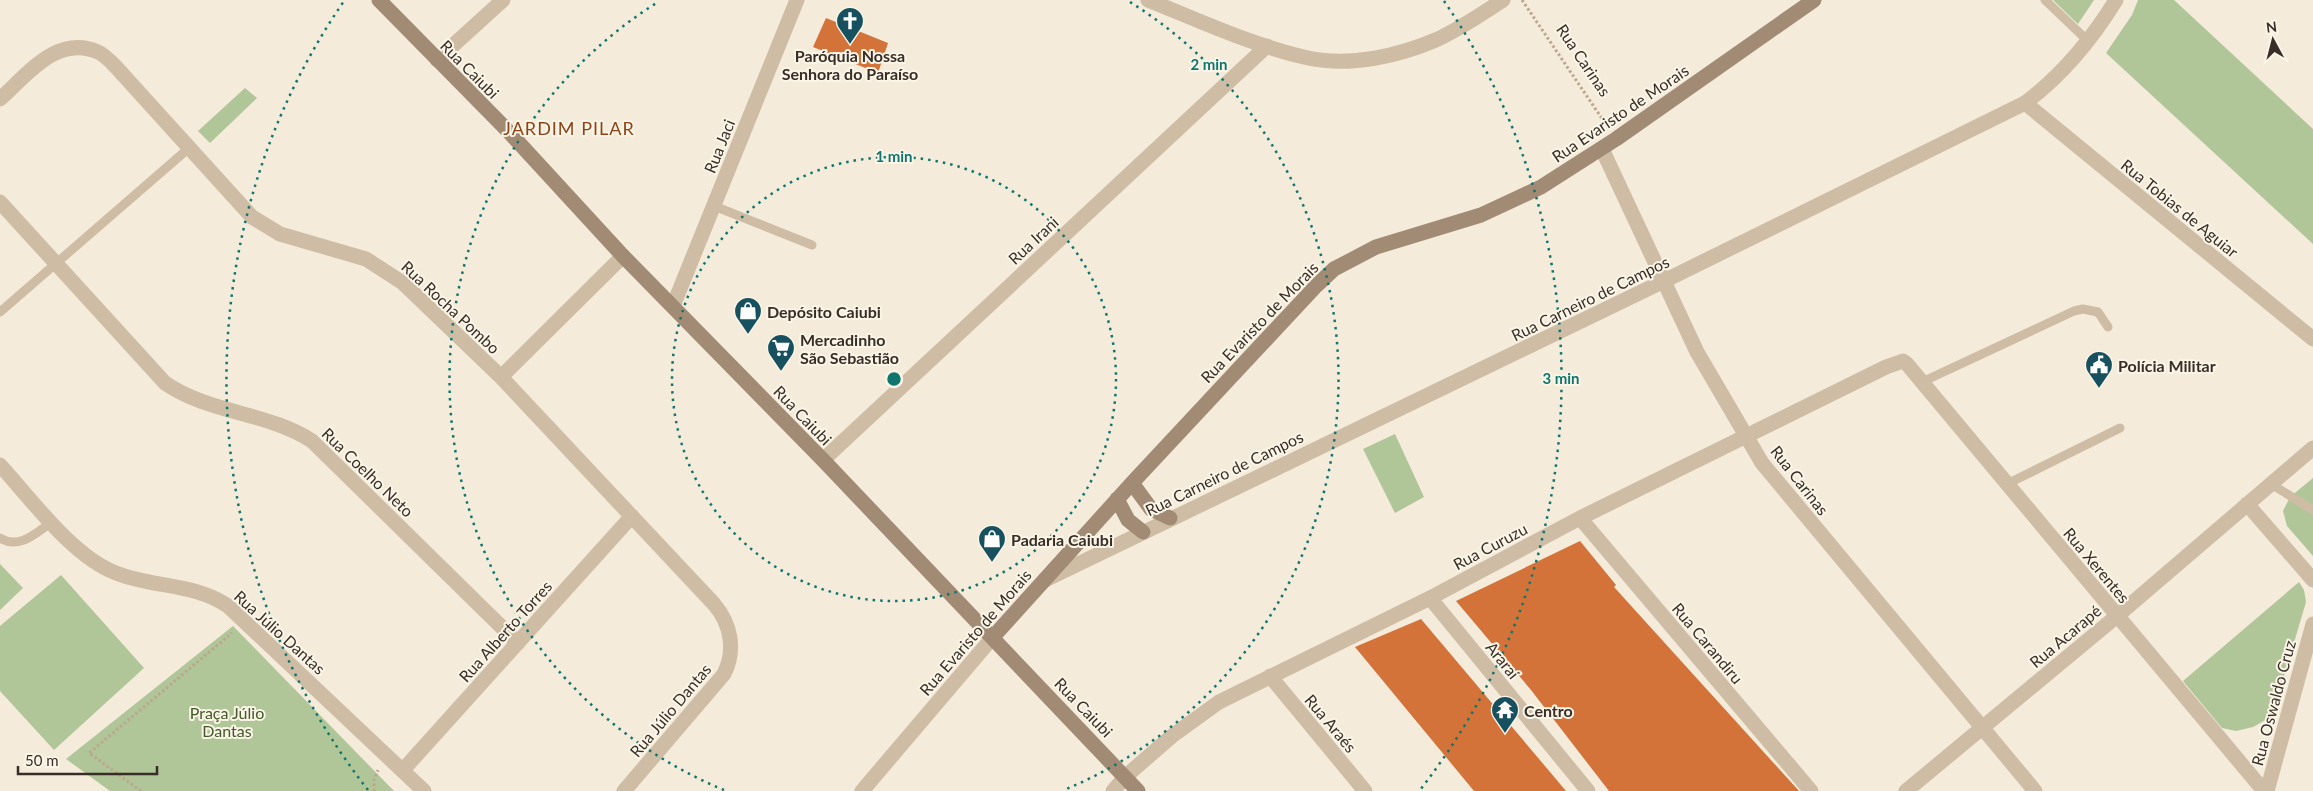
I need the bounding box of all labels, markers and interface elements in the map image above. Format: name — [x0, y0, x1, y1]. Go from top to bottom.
church icon: Paróquia Nossa Senhora do Paraíso — [835, 6, 865, 45]
north arrow — [2248, 15, 2298, 65]
text: N — [2265, 18, 2278, 36]
street label: Rua Carinas — [1553, 20, 1615, 100]
street label: Rua Caiubi — [437, 36, 503, 102]
place label: Paróquia Nossa Senhora do Paraíso — [782, 46, 918, 83]
text: 2 min — [1190, 55, 1228, 73]
street label: Rua Evaristo de Morais — [1548, 60, 1692, 166]
street label: Rua Jaci — [700, 116, 738, 176]
district label: JARDIM PILAR — [503, 117, 635, 139]
text: 1 min — [875, 147, 913, 165]
street label: Rua Tobias de Aguiar — [2118, 155, 2243, 261]
street label: Rua Irani — [1004, 212, 1062, 268]
street label: Rua Carneiro de Campos — [1508, 251, 1672, 345]
street label: Rua Rocha Pombo — [398, 257, 504, 357]
street label: Rua Evaristo de Morais — [1196, 258, 1322, 386]
shop icon: Depósito Caiubi — [733, 296, 763, 335]
place label: Depósito Caiubi — [767, 302, 881, 321]
place label: Mercadinho São Sebastião — [800, 330, 899, 367]
supermarket icon: Mercadinho São Sebastião — [766, 333, 796, 372]
public building icon: Polícia Militar — [2084, 350, 2114, 389]
place label: Polícia Militar — [2118, 356, 2216, 375]
text: 3 min — [1542, 369, 1580, 387]
centre of rings — [885, 370, 903, 388]
street label: Rua Caiubi — [770, 381, 836, 449]
street label: Rua Coelho Neto — [318, 424, 418, 520]
street label: Rua Carneiro de Campos — [1142, 426, 1306, 520]
street label: Rua Carinas — [1767, 442, 1833, 519]
street label: Rua Curuzu — [1450, 519, 1530, 573]
street label: Rua Xerentes — [2060, 523, 2134, 607]
shop icon: Padaria Caiubi — [977, 524, 1007, 563]
place label: Padaria Caiubi — [1011, 530, 1113, 549]
street label: Rua Evaristo de Morais — [915, 565, 1035, 699]
street label: Rua Alberto Torres — [455, 576, 555, 686]
street label: Rua Júlio Dantas — [231, 586, 329, 678]
street label: Rua Carandiru — [1669, 599, 1747, 687]
street label: Rua Acarapé — [2025, 601, 2105, 671]
street label: Araraí — [1482, 638, 1524, 683]
street label: Rua Oswaldo Cruz — [2247, 638, 2299, 768]
street label: Rua Júlio Dantas — [626, 659, 715, 760]
street label: Rua Caiubi — [1051, 673, 1117, 741]
street label: Rua Araés — [1301, 690, 1361, 756]
temple icon: Centro — [1490, 695, 1520, 734]
place label: Centro — [1524, 701, 1573, 720]
park label: Praça Júlio Dantas — [190, 703, 264, 740]
scale bar — [18, 744, 156, 776]
text: 50 m — [25, 751, 59, 769]

